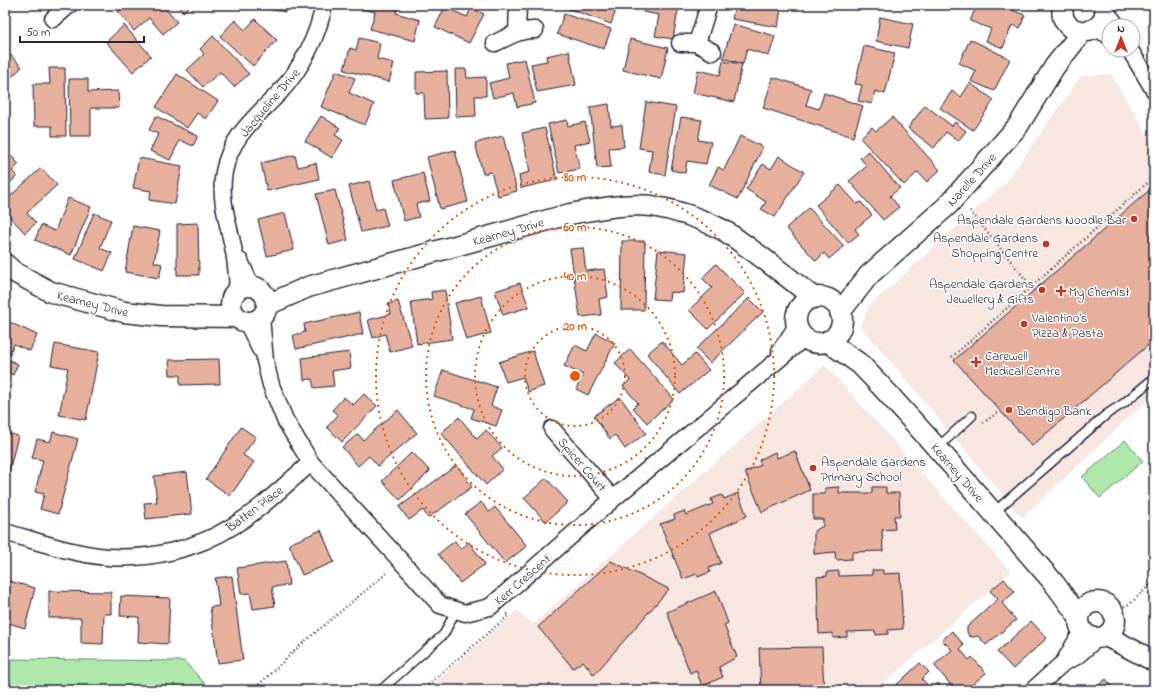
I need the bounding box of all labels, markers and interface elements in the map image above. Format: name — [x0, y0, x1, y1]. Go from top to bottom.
scale bar — [20, 18, 144, 44]
north arrow — [1101, 18, 1141, 58]
text: N — [1117, 21, 1125, 37]
text: 50 m — [26, 24, 50, 42]
street label: Jacqueline Drive — [236, 64, 305, 142]
street label: Narelle Drive — [943, 149, 1001, 211]
text: 80 m — [563, 169, 587, 187]
place label: Aspendale Gardens Noodle Bar — [957, 211, 1127, 230]
street label: Kearney Drive — [471, 213, 547, 253]
marker: Aspendale Gardens Noodle Bar — [1129, 214, 1139, 224]
text: 60 m — [563, 219, 587, 237]
place label: Aspendale Gardens Shopping Centre — [933, 229, 1038, 264]
marker: Aspendale Gardens Shopping Centre — [1041, 239, 1051, 249]
text: 40 m — [563, 268, 587, 286]
place label: Aspendale Gardens Jewellery & Gifts — [929, 275, 1034, 310]
place label: My Chemist — [1069, 283, 1131, 303]
marker: Aspendale Gardens Jewellery & Gifts — [1037, 285, 1047, 295]
street label: Kearney Drive — [55, 286, 131, 324]
marker: My Chemist — [1056, 286, 1066, 296]
place label: Valentino's Pizza & Pasta — [1031, 309, 1103, 343]
text: 20 m — [562, 318, 587, 336]
marker: Valentino's Pizza & Pasta — [1019, 319, 1029, 329]
place label: Carewell Medical Centre — [985, 347, 1060, 381]
marker: Carewell Medical Centre — [970, 356, 982, 368]
centre of rings — [568, 369, 582, 383]
place label: Bendigo Bank — [1016, 402, 1092, 422]
marker: Bendigo Bank — [1004, 405, 1014, 415]
street label: Spicer Court — [553, 434, 611, 497]
street label: Kearney Drive — [925, 439, 988, 508]
place label: Aspendale Gardens Primary School — [821, 453, 926, 488]
marker: Aspendale Gardens Primary School — [808, 463, 818, 473]
street label: Batten Place — [221, 481, 288, 538]
street label: Kerr Crescent — [491, 550, 556, 610]

